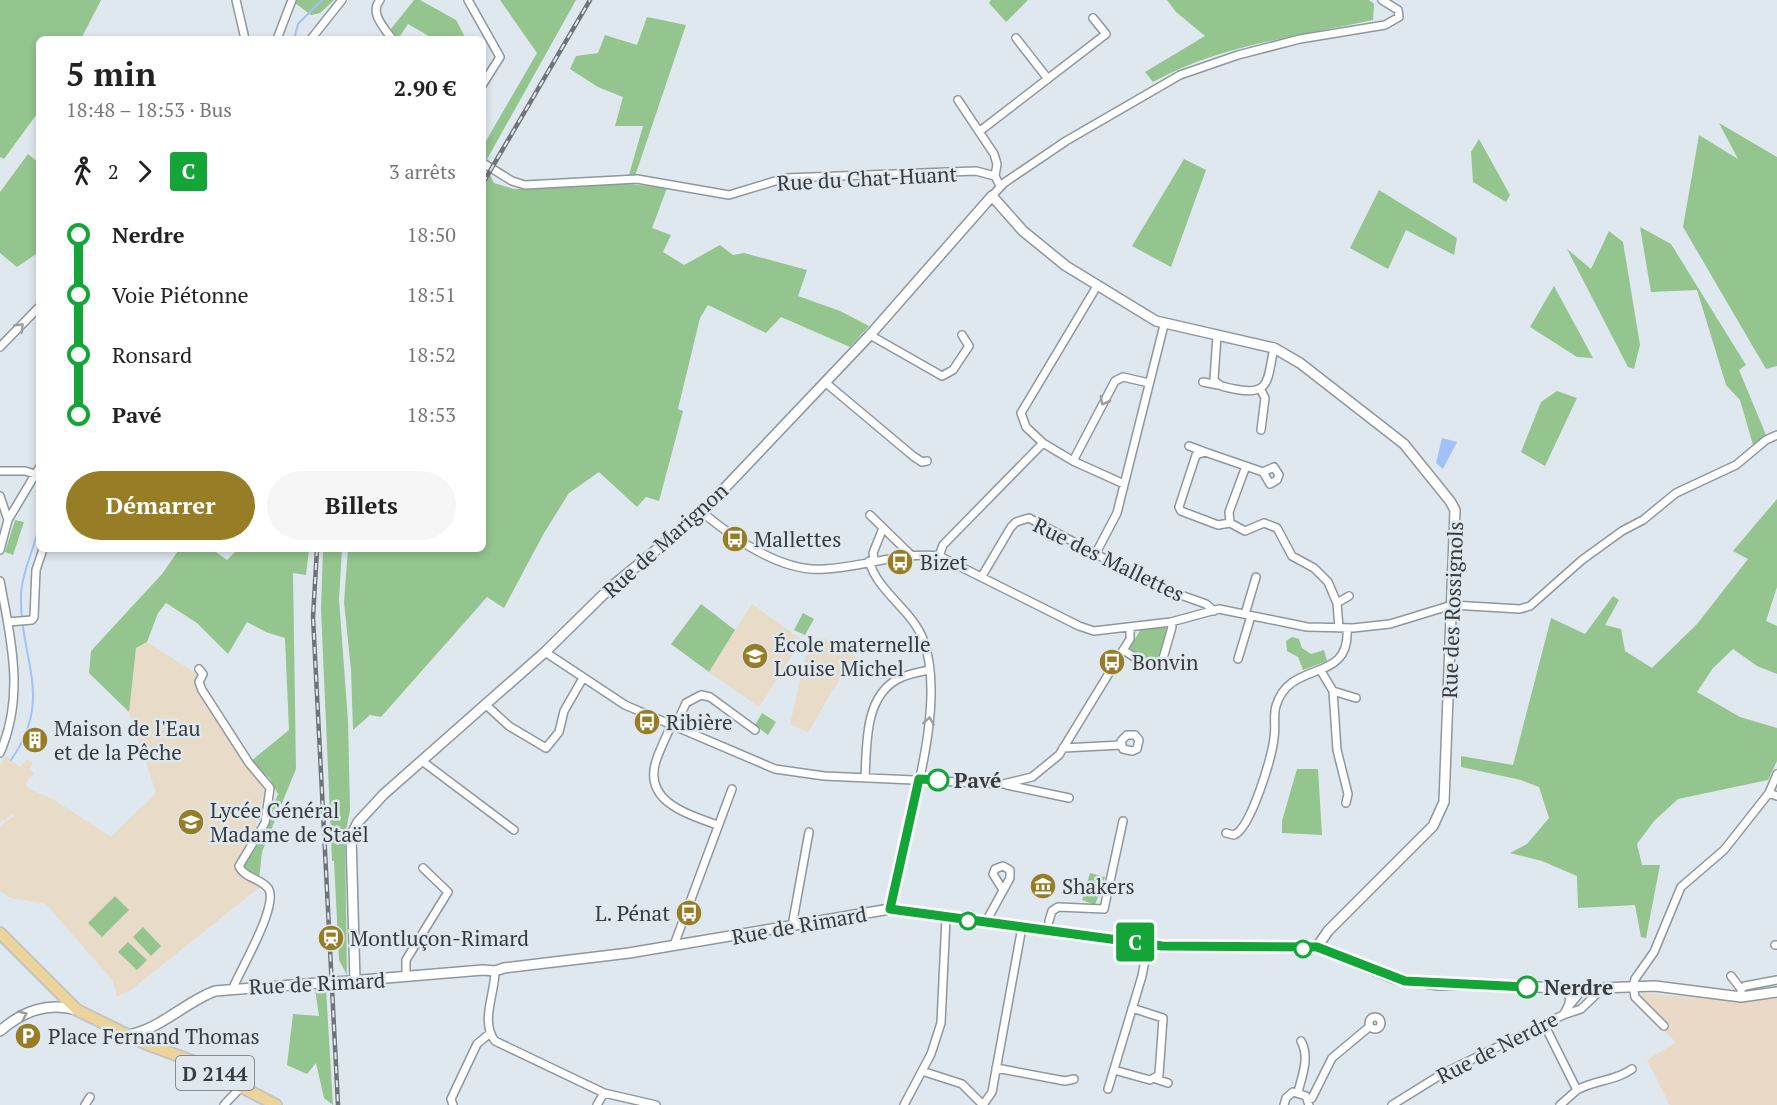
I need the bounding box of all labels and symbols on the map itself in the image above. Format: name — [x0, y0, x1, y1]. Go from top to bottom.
street label: Rue du Chat-Huant — [776, 159, 958, 197]
one-way arrow — [12, 324, 23, 335]
one-way arrow — [1100, 395, 1111, 406]
street label: Rue de Marignon — [596, 476, 734, 604]
street label: Rue des Mallettes — [1029, 510, 1189, 608]
street label: Rue des Rossignols — [1435, 521, 1469, 699]
bus stop icon: Mallettes — [720, 524, 750, 554]
place label: Mallettes — [754, 525, 841, 553]
bus stop icon: Bizet — [885, 547, 915, 577]
place label: Bizet — [920, 548, 968, 576]
place label: École maternelle Louise Michel — [774, 630, 931, 682]
school or university icon: École maternelle Louise Michel — [740, 641, 770, 671]
bus stop icon: Bonvin — [1097, 647, 1127, 677]
place label: Bonvin — [1132, 648, 1199, 676]
bus stop icon: Ribière — [632, 707, 662, 737]
place label: Ribière — [666, 708, 733, 736]
place label: Maison de l'Eau et de la Pêche — [54, 714, 201, 766]
one-way arrow — [922, 717, 935, 727]
building icon: Maison de l'Eau et de la Pêche — [20, 725, 50, 755]
place label: Pavé — [954, 766, 1001, 794]
marker: Pavé — [927, 769, 949, 791]
place label: Lycée Général Madame de Staël — [210, 796, 369, 848]
school or university icon: Lycée Général Madame de Staël — [176, 807, 206, 837]
museum icon: Shakers — [1028, 871, 1058, 901]
place label: Shakers — [1062, 872, 1135, 900]
bus stop icon: L. Pénat — [674, 898, 704, 928]
place label: L. Pénat — [595, 899, 670, 927]
street label: Rue de Rimard — [729, 899, 869, 951]
unlabelled marker — [959, 912, 977, 930]
line badge: C — [1116, 922, 1154, 962]
station icon: Montluçon-Rimard — [316, 923, 346, 953]
place label: Montluçon-Rimard — [350, 924, 529, 952]
unlabelled marker — [1294, 940, 1312, 958]
street label: Rue de Rimard — [248, 965, 386, 1001]
place label: Nerdre — [1544, 973, 1613, 1001]
marker: Nerdre — [1516, 976, 1538, 998]
street label: Rue de Nerdre — [1432, 1004, 1562, 1090]
one-way arrow — [17, 1010, 28, 1022]
parking icon: Place Fernand Thomas — [13, 1021, 43, 1051]
place label: Place Fernand Thomas — [48, 1022, 260, 1050]
road number: D 2144 — [176, 1056, 254, 1090]

